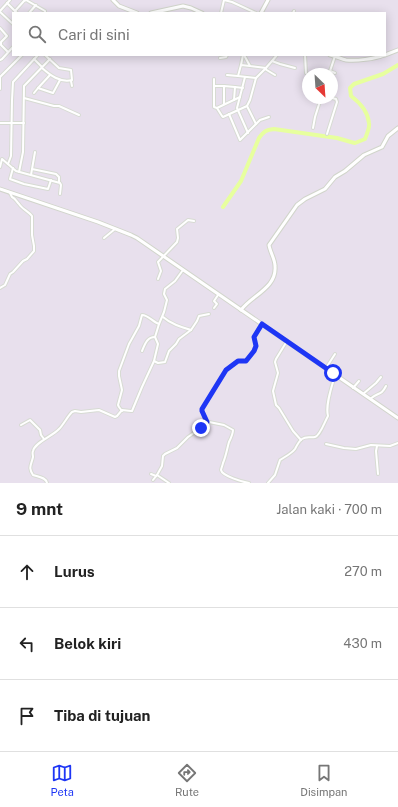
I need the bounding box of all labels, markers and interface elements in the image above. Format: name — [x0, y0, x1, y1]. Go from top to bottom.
search box — [12, 12, 386, 56]
icon: search — [26, 23, 48, 45]
text: Cari di sini — [58, 26, 130, 43]
north arrow — [302, 68, 338, 104]
route start — [324, 364, 342, 382]
route end — [192, 419, 210, 437]
text: 9 mnt — [16, 499, 63, 519]
text: Jalan kaki · 700 m — [276, 502, 382, 517]
icon: ahead — [16, 561, 38, 583]
text: Lurus — [54, 563, 95, 580]
text: 270 m — [344, 564, 382, 579]
icon: left — [16, 633, 38, 655]
text: Belok kiri — [54, 635, 121, 652]
text: 430 m — [343, 636, 382, 651]
icon: arrive — [16, 705, 38, 727]
text: Tiba di tujuan — [54, 707, 150, 724]
tab: Peta — [51, 762, 74, 798]
tab: Rute — [175, 762, 199, 798]
tab: Disimpan — [300, 762, 347, 798]

